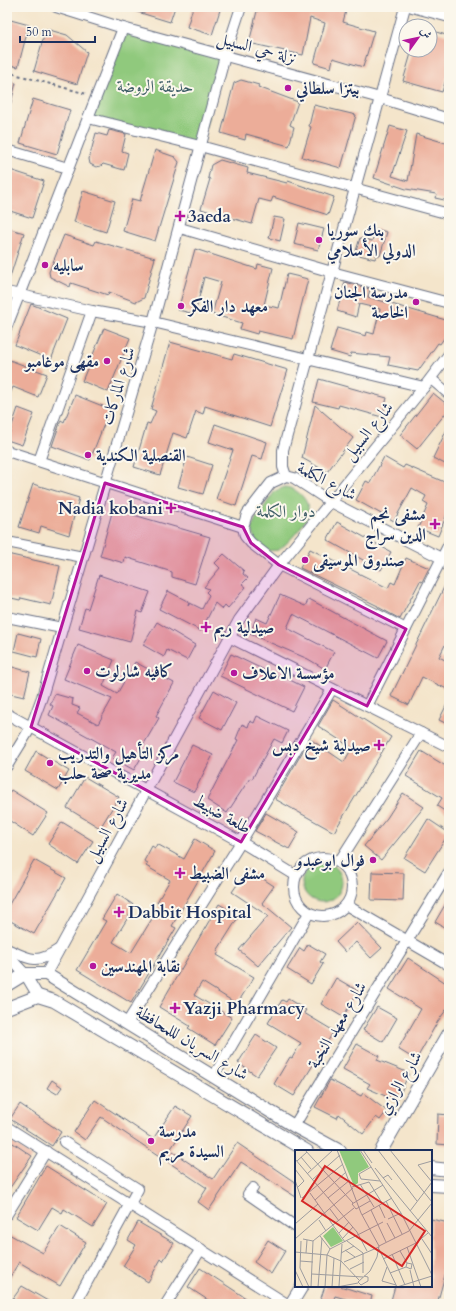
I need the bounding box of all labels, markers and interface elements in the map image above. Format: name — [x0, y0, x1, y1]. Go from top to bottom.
scale bar — [20, 18, 95, 44]
north arrow — [398, 18, 438, 58]
text: 50 m — [26, 24, 53, 40]
text: ش — [417, 24, 435, 42]
street label: نزلة حي السبيل — [214, 26, 299, 73]
park label: حديقة الروضة — [117, 75, 193, 98]
place label: بيتزا سلطاني — [295, 77, 359, 103]
marker: بيتزا سلطاني — [283, 83, 293, 93]
place label: 3aeda — [188, 205, 231, 228]
marker: 3aeda — [175, 211, 185, 221]
place label: بنك سوريا الدولي الأسلامي — [326, 219, 416, 265]
marker: بنك سوريا الدولي الأسلامي — [314, 235, 324, 245]
place label: سابليه — [53, 254, 84, 277]
marker: سابليه — [40, 260, 50, 270]
place label: مدرسة الجنان الخاصة — [334, 281, 408, 324]
place label: معهد دار الفكر — [187, 295, 268, 318]
marker: مدرسة الجنان الخاصة — [411, 297, 421, 307]
marker: معهد دار الفكر — [176, 301, 186, 311]
street label: شارع الماركات — [95, 344, 143, 429]
place label: مقهى موغامبو — [23, 350, 99, 373]
marker: مقهى موغامبو — [102, 356, 112, 366]
street label: شارع السبيل — [337, 397, 400, 467]
place label: القنصلية الكندية — [96, 444, 186, 467]
marker: القنصلية الكندية — [83, 450, 93, 460]
street label: شارع الكلمة — [292, 456, 361, 508]
place label: Nadia kobani — [58, 497, 163, 520]
park label: دوار الكلمة — [256, 500, 316, 523]
marker: Nadia kobani — [166, 503, 176, 513]
place label: مشفى نجم الدين سراج — [365, 503, 426, 550]
marker: مشفى نجم الدين سراج — [429, 518, 441, 530]
place label: صندوق الموسيقى — [312, 549, 405, 573]
marker: صندوق الموسيقى — [300, 555, 310, 565]
place label: صيدلية ريم — [214, 616, 274, 642]
marker: صيدلية ريم — [201, 622, 211, 632]
place label: كافيه شارلوت — [95, 660, 173, 683]
place label: مؤسسة الاعلاف — [242, 662, 335, 685]
marker: كافيه شارلوت — [82, 666, 92, 676]
marker: مؤسسة الاعلاف — [229, 668, 239, 678]
place label: صيدلية شيخ دبس — [272, 734, 371, 761]
marker: صيدلية شيخ دبس — [374, 740, 384, 750]
place label: مركز التأهيل والتدريب مديرية صحة حلب — [58, 741, 179, 785]
marker: مركز التأهيل والتدريب مديرية صحة حلب — [45, 758, 55, 768]
street label: طلعة ضبيط — [189, 789, 255, 839]
street label: شارع السبيل — [80, 794, 136, 867]
place label: فوال ابوعبدو — [294, 849, 365, 872]
marker: فوال ابوعبدو — [368, 855, 378, 865]
place label: مشفى الضبيط — [189, 862, 265, 886]
marker: مشفى الضبيط — [174, 867, 186, 879]
place label: Dabbit Hospital — [128, 901, 251, 924]
marker: Dabbit Hospital — [113, 906, 125, 918]
place label: نقابة المهندسين — [101, 955, 180, 978]
marker: نقابة المهندسين — [88, 961, 98, 971]
street label: شارع معهد النخبة — [302, 977, 374, 1074]
place label: Yazji Pharmacy — [183, 997, 305, 1020]
street label: شارع السريان لللمحافظة — [130, 1000, 253, 1088]
marker: Yazji Pharmacy — [170, 1003, 180, 1013]
street label: شارع الرازي — [373, 1047, 429, 1120]
place label: مدرسة السيدة مريم — [159, 1120, 224, 1166]
marker: مدرسة السيدة مريم — [146, 1136, 156, 1146]
inset map — [295, 1150, 432, 1287]

